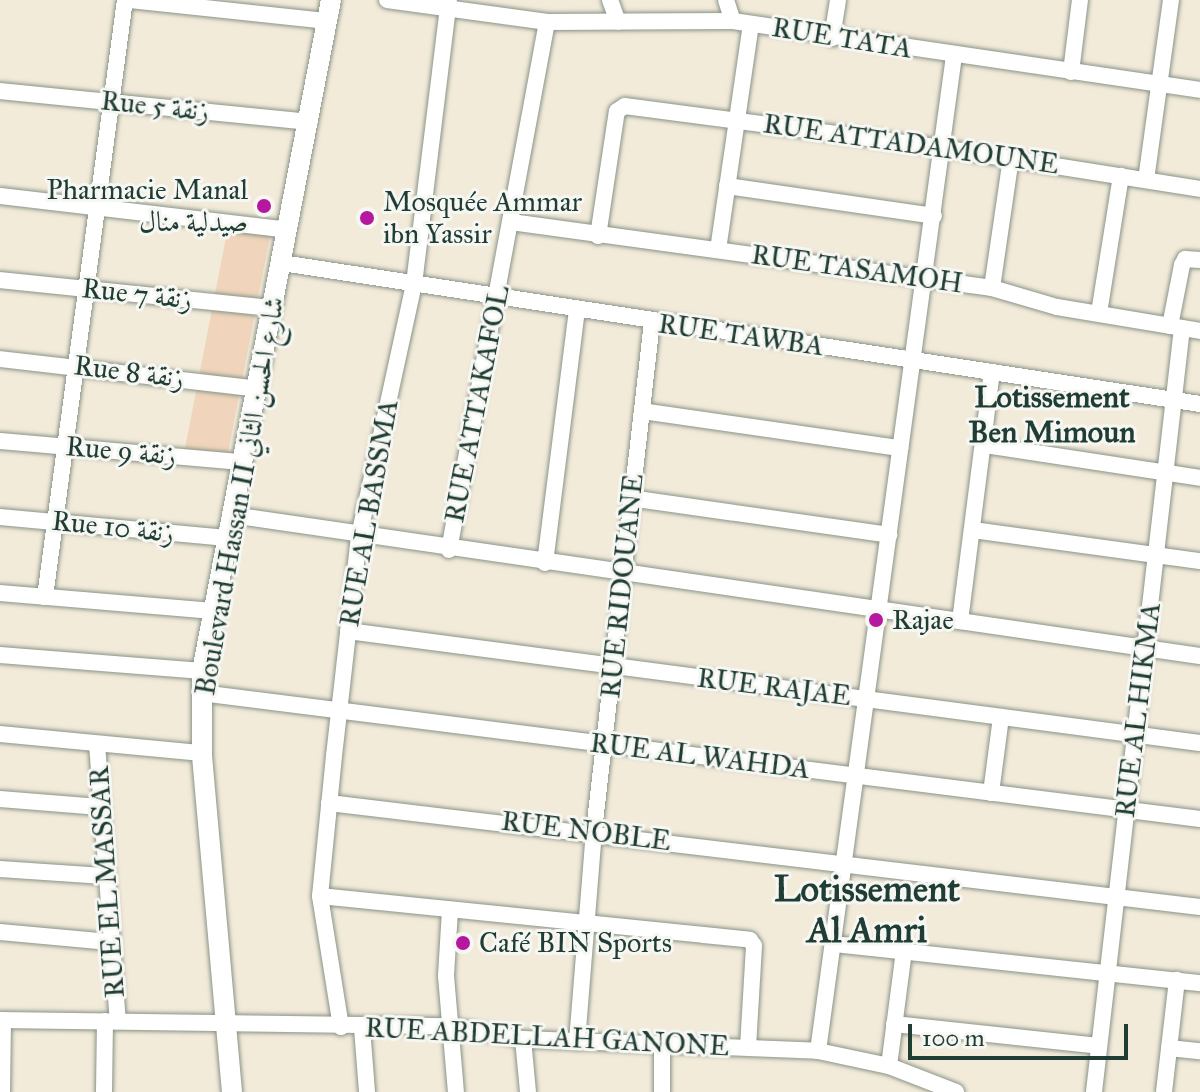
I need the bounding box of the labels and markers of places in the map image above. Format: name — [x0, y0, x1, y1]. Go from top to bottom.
place label: Pharmacie Manal صيدلية منال — [46, 173, 248, 239]
place label: Mosquée Ammar ibn Yassir — [383, 185, 582, 251]
marker: Pharmacie Manal صيدلية منال — [255, 197, 273, 215]
marker: Mosquée Ammar ibn Yassir — [358, 209, 376, 227]
place label: Rajae — [892, 603, 954, 637]
marker: Rajae — [867, 611, 885, 629]
place label: Café BIN Sports — [479, 926, 672, 960]
marker: Café BIN Sports — [454, 934, 472, 952]

